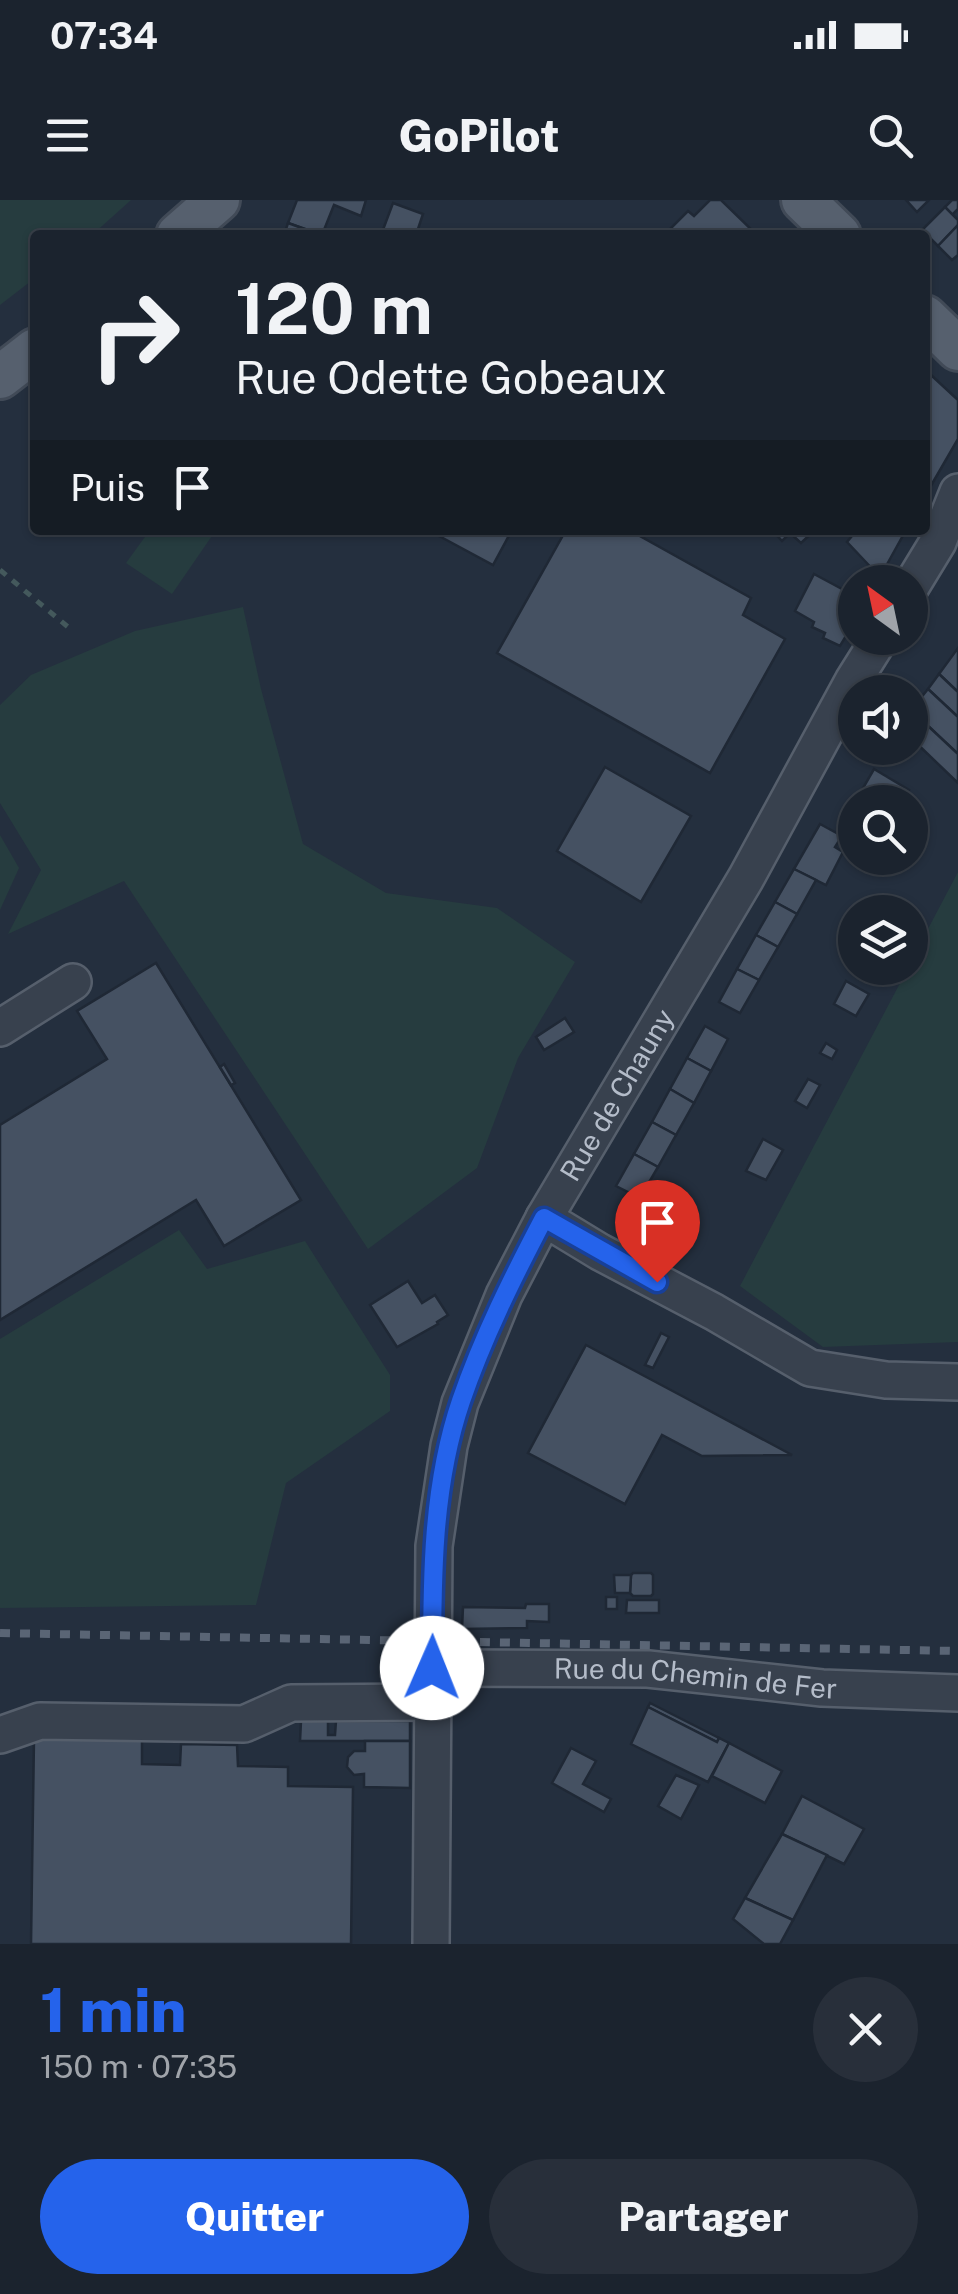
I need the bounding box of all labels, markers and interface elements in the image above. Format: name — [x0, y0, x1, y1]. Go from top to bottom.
text: 07:34 — [50, 13, 158, 58]
icon: menu — [40, 108, 95, 163]
icon: search — [863, 108, 918, 163]
text: GoPilot — [399, 109, 559, 162]
text: 120 m — [235, 267, 433, 350]
icon: right — [70, 270, 200, 400]
text: Rue Odette Gobeaux — [235, 351, 667, 404]
icon: arrive — [165, 460, 220, 515]
text: Puis — [70, 465, 145, 510]
north arrow — [838, 565, 928, 655]
map controls — [838, 565, 928, 985]
button: sound — [838, 675, 928, 765]
button: search — [838, 785, 928, 875]
button: layers — [838, 895, 928, 985]
street label: Rue de Chauny — [553, 1003, 680, 1187]
pin — [615, 1180, 700, 1283]
icon: arrive — [630, 1195, 685, 1250]
position arrow — [380, 1616, 484, 1720]
street label: Rue du Chemin de Fer — [554, 1652, 838, 1705]
text: 1 min — [40, 1975, 187, 2046]
button: close — [813, 1977, 918, 2082]
text: 150 m · 07:35 — [40, 2048, 237, 2085]
button: Quitter — [40, 2159, 469, 2274]
button: Partager — [489, 2159, 918, 2274]

